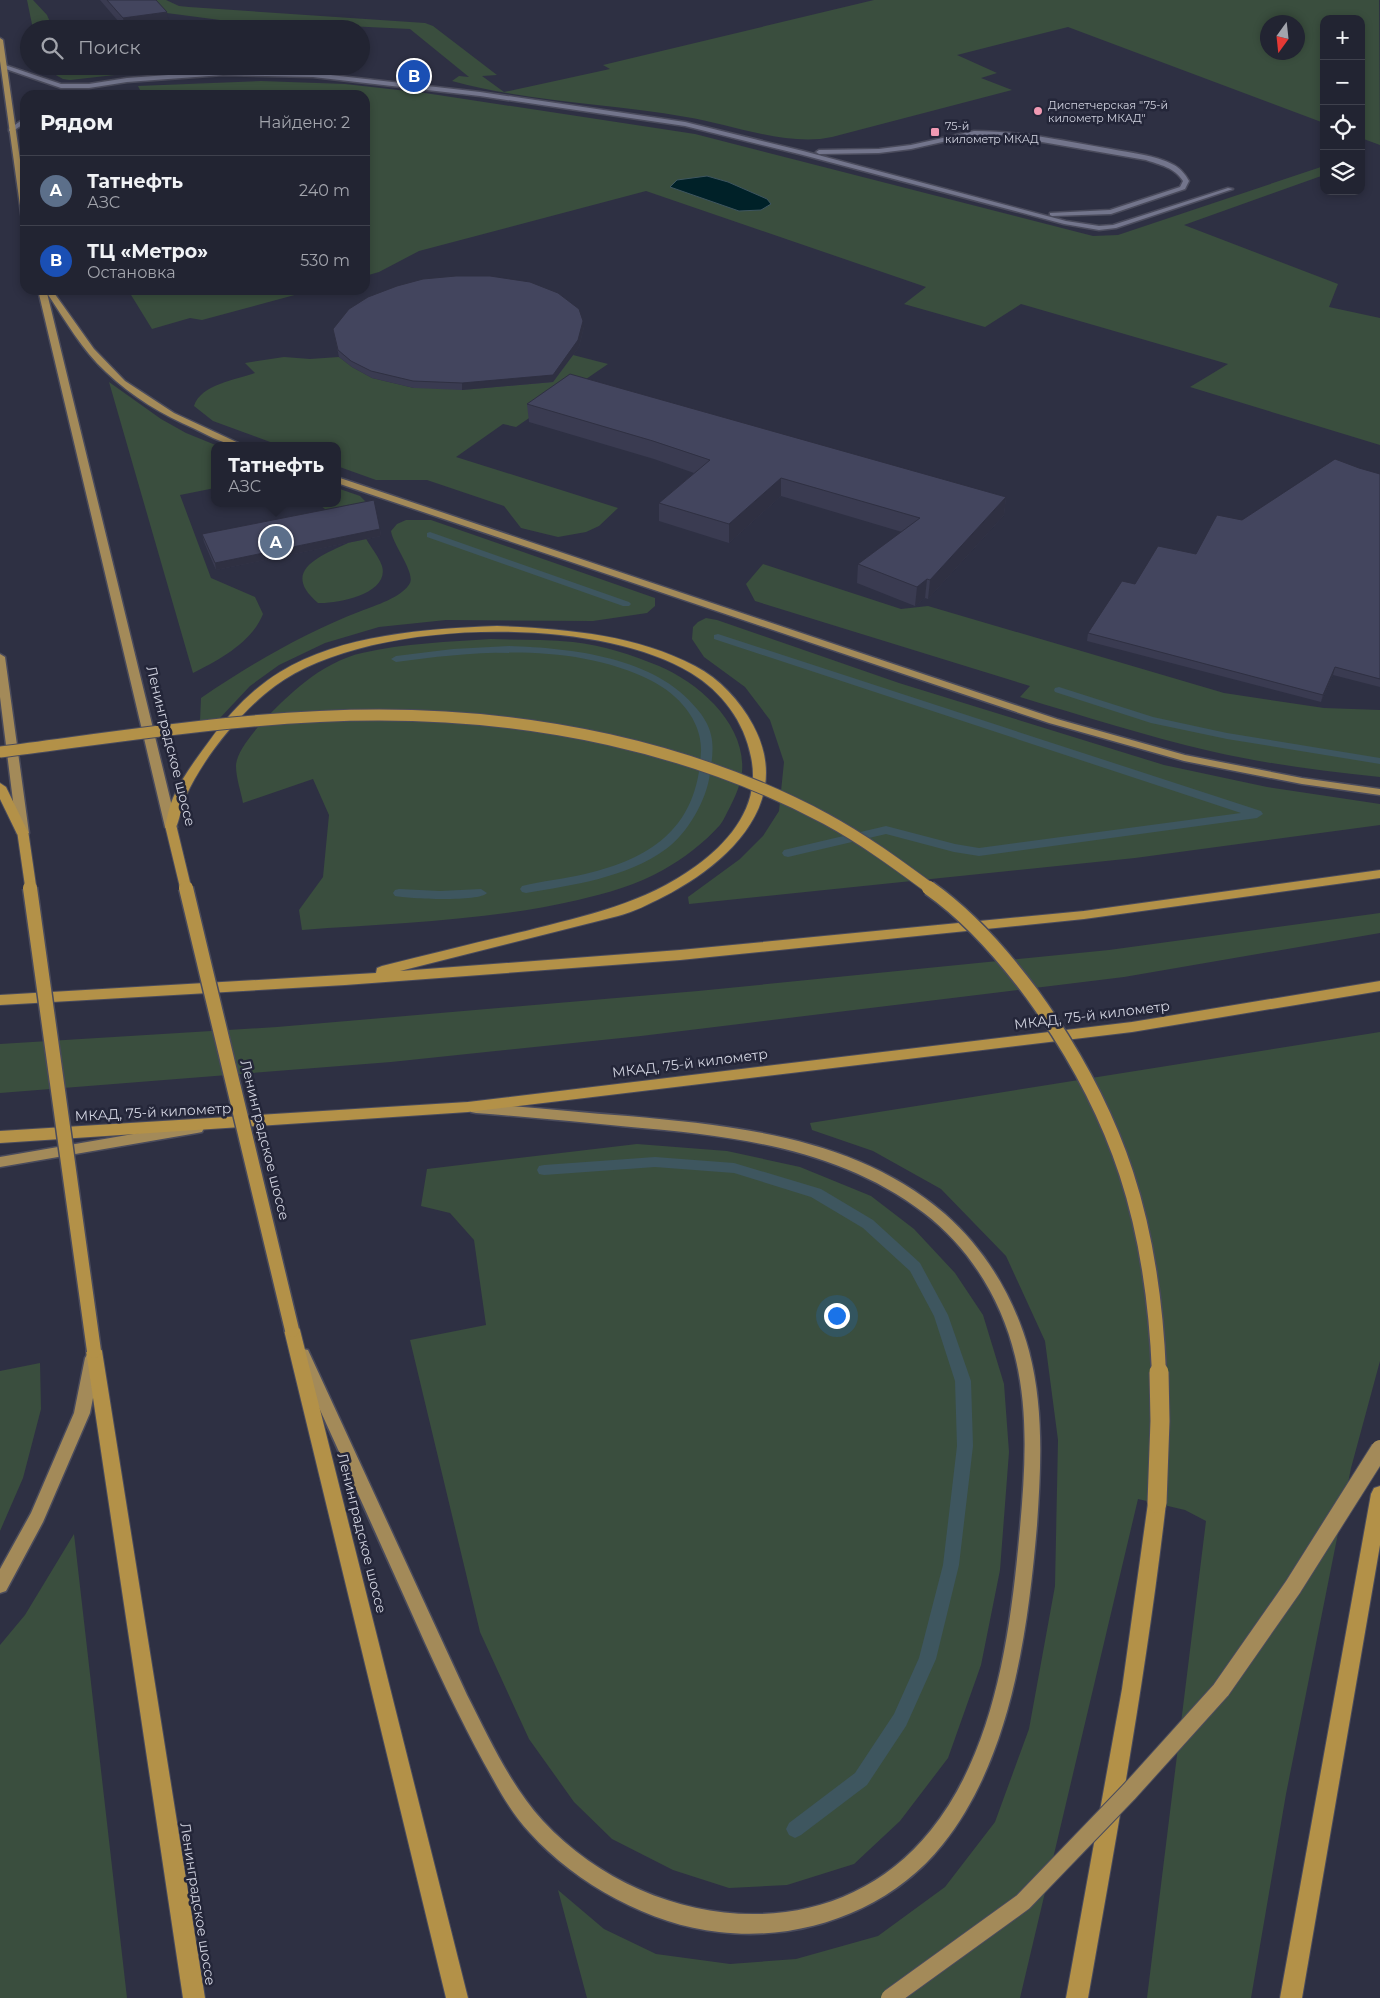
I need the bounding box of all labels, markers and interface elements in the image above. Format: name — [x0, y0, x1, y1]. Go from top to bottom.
north arrow — [1260, 15, 1305, 60]
map controls — [1320, 15, 1365, 195]
button: + — [1320, 15, 1365, 60]
search box — [20, 20, 370, 75]
icon: search — [38, 34, 66, 62]
text: Поиск — [78, 36, 141, 59]
pin: B — [398, 57, 430, 95]
button: − — [1320, 60, 1365, 105]
place label: Диспетчерская "75-й километр МКАД" — [1048, 98, 1168, 125]
marker: Диспетчерская "75-й километр МКАД" — [1032, 105, 1044, 117]
button: locate — [1320, 105, 1365, 150]
text: Рядом — [40, 110, 113, 135]
text: Найдено: 2 — [259, 113, 350, 132]
place label: 75-й километр МКАД — [945, 119, 1039, 146]
marker: 75-й километр МКАД — [929, 126, 941, 138]
button: layers — [1320, 150, 1365, 195]
text: Татнефть — [87, 170, 183, 193]
text: A — [50, 181, 62, 200]
text: 240 m — [299, 181, 350, 200]
text: АЗС — [87, 193, 120, 212]
text: ТЦ «Метро» — [87, 240, 208, 263]
text: B — [50, 251, 62, 270]
text: 530 m — [300, 251, 350, 270]
text: Остановка — [87, 263, 176, 282]
popup — [211, 442, 341, 507]
text: Татнефть — [228, 454, 324, 477]
text: АЗС — [228, 477, 261, 496]
pin: A — [260, 523, 292, 561]
street label: Ленинградское шоссе — [142, 664, 200, 828]
street label: МКАД, 75-й километр — [1013, 997, 1171, 1033]
street label: МКАД, 75-й километр — [611, 1045, 769, 1081]
street label: Ленинградское шоссе — [236, 1058, 294, 1222]
street label: МКАД, 75-й километр — [74, 1099, 232, 1125]
your location — [824, 1303, 850, 1329]
street label: Ленинградское шоссе — [333, 1451, 391, 1615]
street label: Ленинградское шоссе — [176, 1821, 220, 1987]

